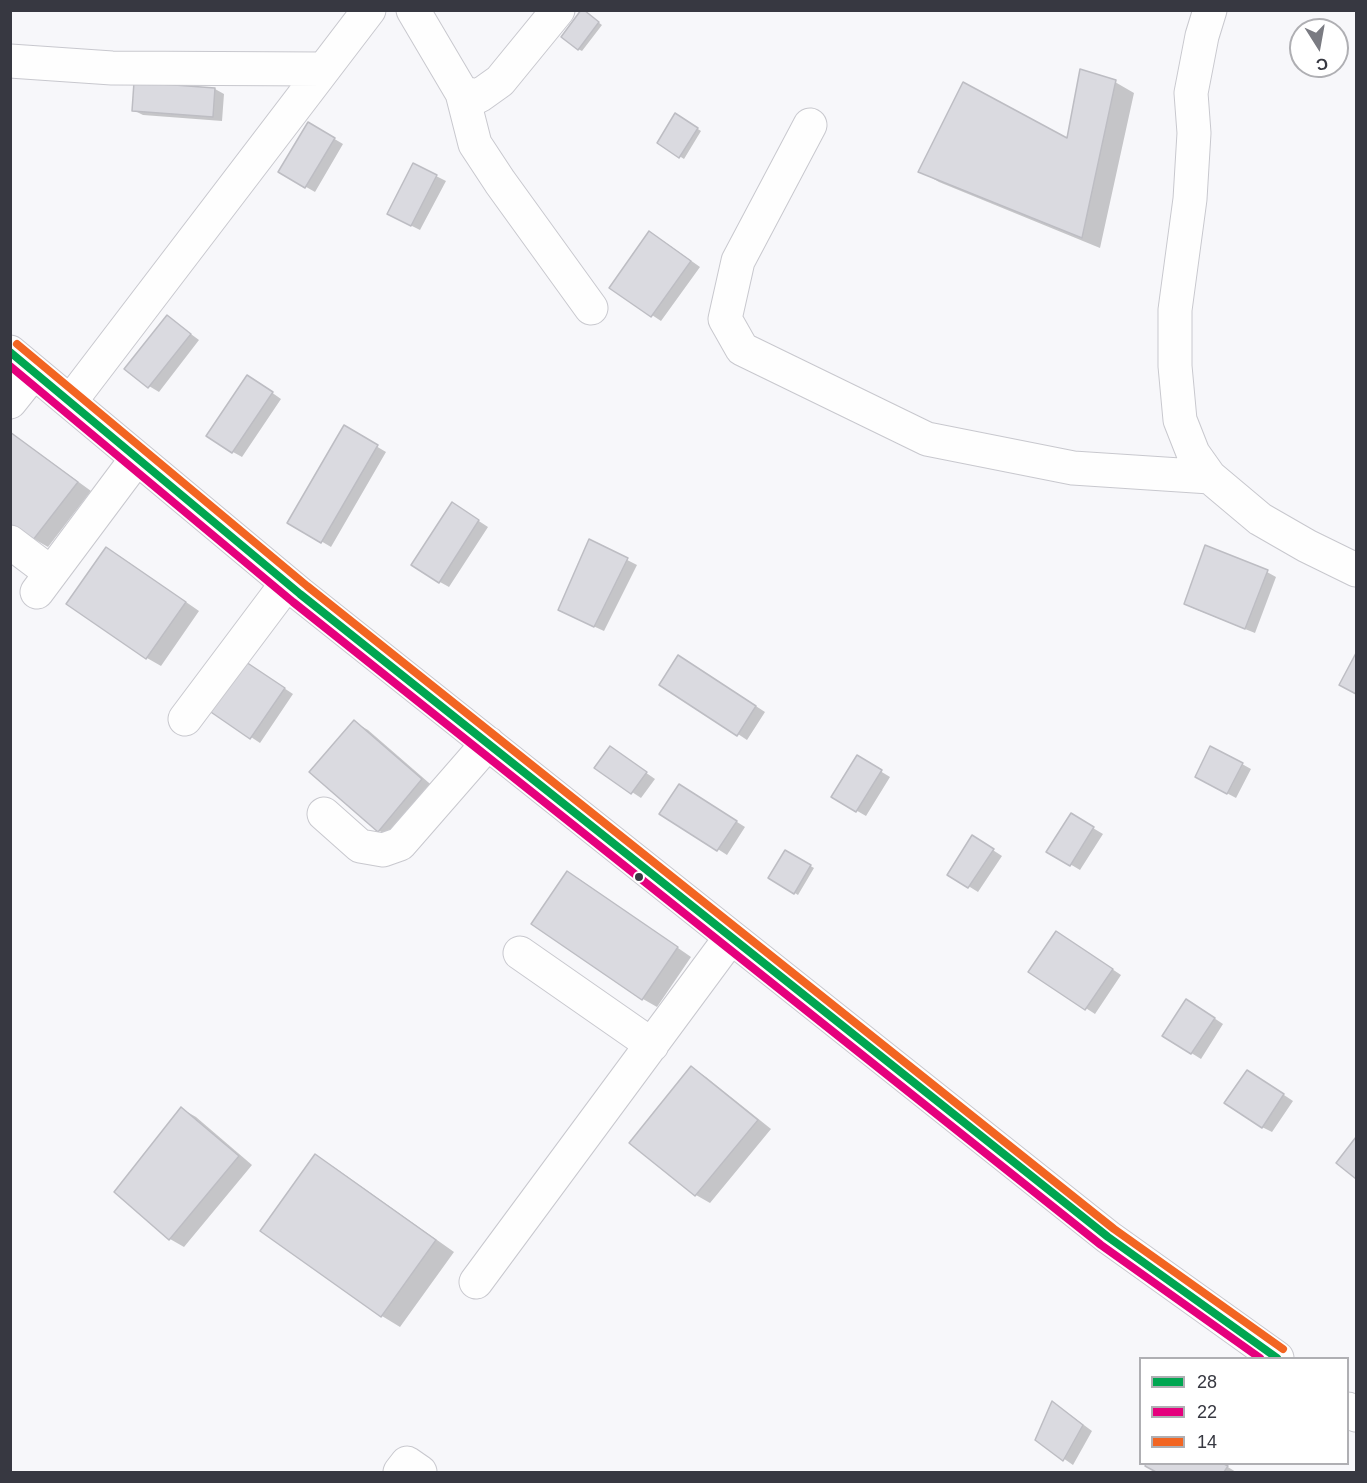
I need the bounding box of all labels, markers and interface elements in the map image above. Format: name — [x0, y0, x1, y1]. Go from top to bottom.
north arrow — [1289, 18, 1349, 78]
text: С — [1315, 55, 1329, 74]
unlabelled marker — [633, 871, 645, 883]
legend — [1139, 1357, 1349, 1465]
text: 28 — [1197, 1372, 1217, 1392]
text: 22 — [1197, 1402, 1217, 1422]
text: 14 — [1197, 1432, 1217, 1452]

